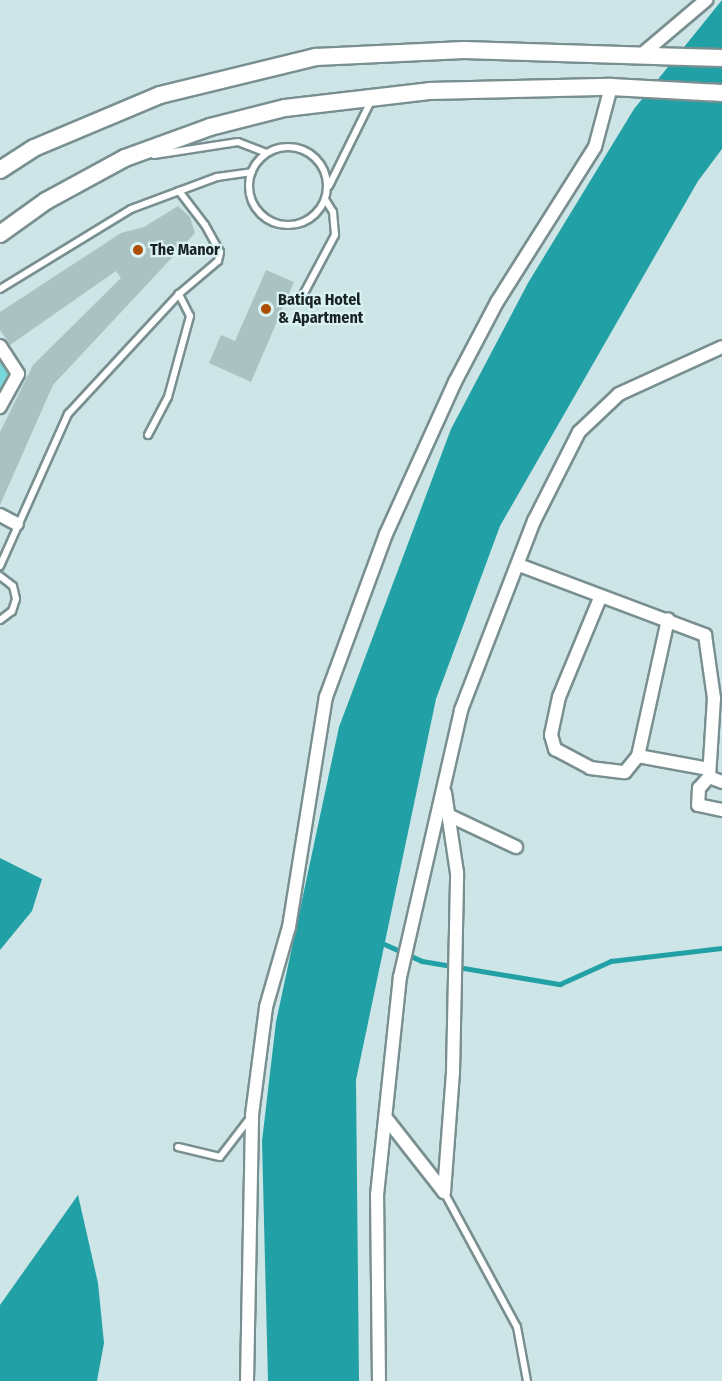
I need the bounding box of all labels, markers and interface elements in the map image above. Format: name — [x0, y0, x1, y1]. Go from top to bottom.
place label: The Manor — [150, 240, 220, 260]
marker: The Manor — [131, 243, 145, 257]
place label: Batiqa Hotel & Apartment — [278, 290, 363, 328]
marker: Batiqa Hotel & Apartment — [259, 302, 273, 316]

